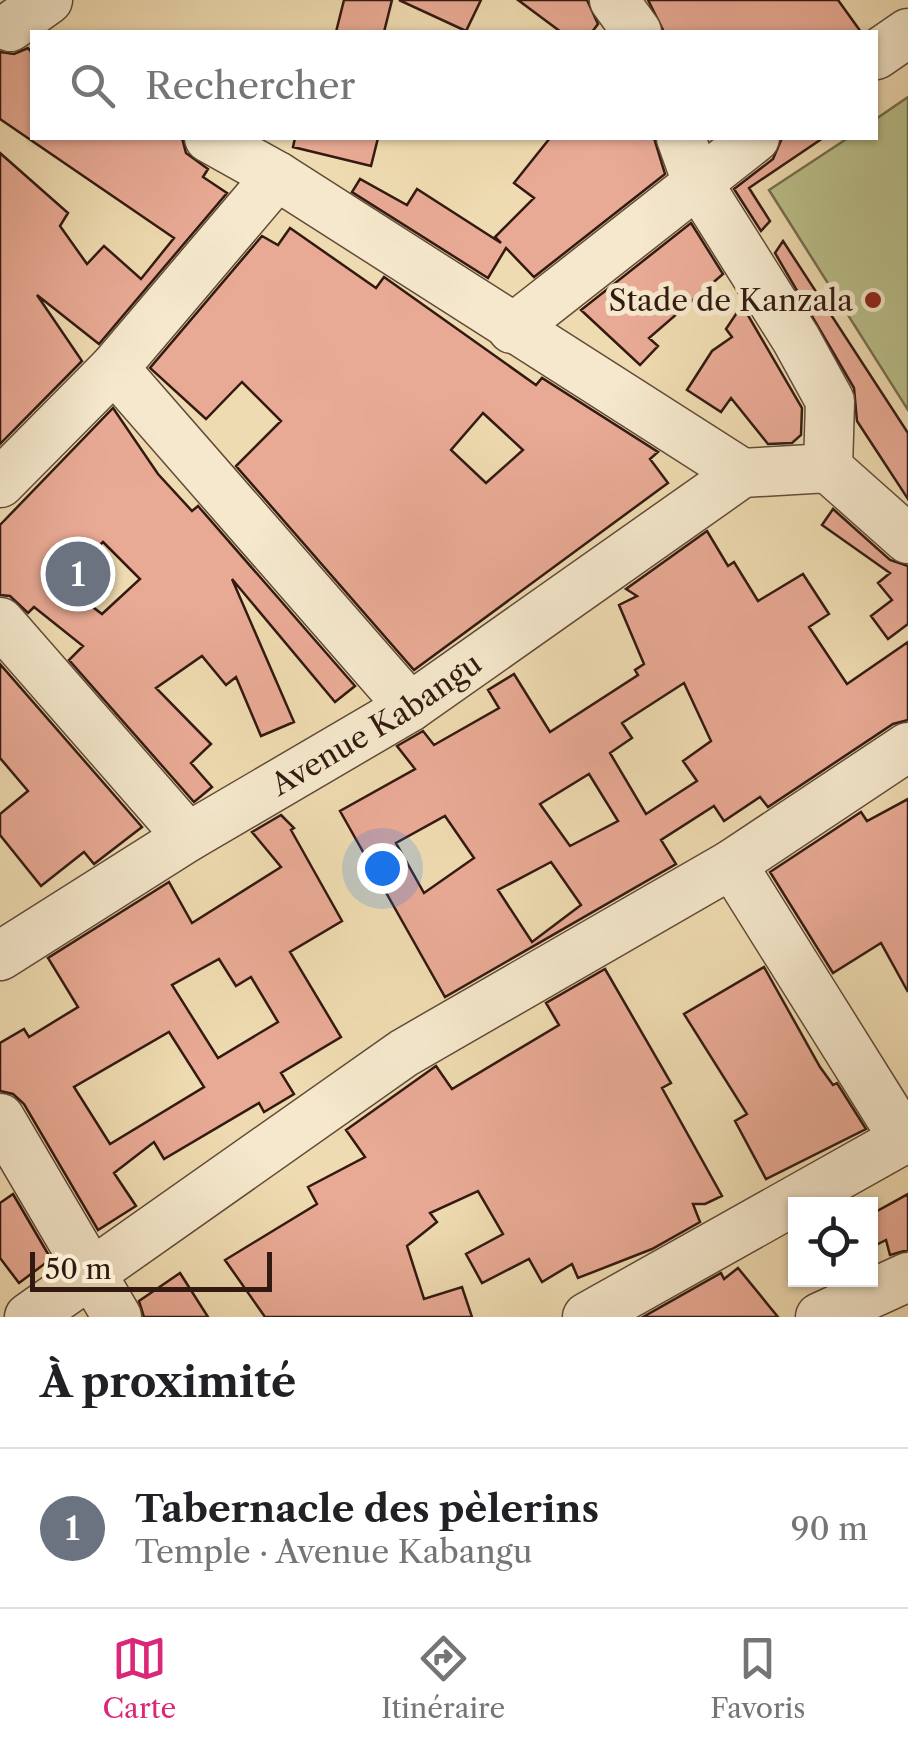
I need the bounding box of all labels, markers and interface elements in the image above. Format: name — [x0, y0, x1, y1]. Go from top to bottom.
search box — [30, 30, 878, 140]
icon: search — [65, 58, 120, 113]
text: Rechercher — [145, 62, 355, 109]
place label: Stade de Kanzala — [608, 282, 853, 319]
marker: Stade de Kanzala — [862, 289, 884, 311]
pin: 1 — [46, 536, 110, 612]
street label: Avenue Kabangu — [263, 644, 488, 803]
your location — [357, 843, 408, 894]
map controls — [788, 1197, 878, 1287]
button: locate — [788, 1197, 878, 1287]
scale bar — [30, 1247, 272, 1292]
text: 50 m — [45, 1252, 112, 1286]
text: À proximité — [40, 1356, 296, 1408]
text: Tabernacle des pèlerins — [135, 1485, 599, 1532]
text: 1 — [65, 1509, 80, 1548]
text: 90 m — [791, 1509, 868, 1548]
text: Temple · Avenue Kabangu — [135, 1532, 532, 1571]
tab: Carte — [103, 1631, 176, 1725]
tab: Itinéraire — [381, 1631, 505, 1725]
tab: Favoris — [710, 1631, 805, 1725]

